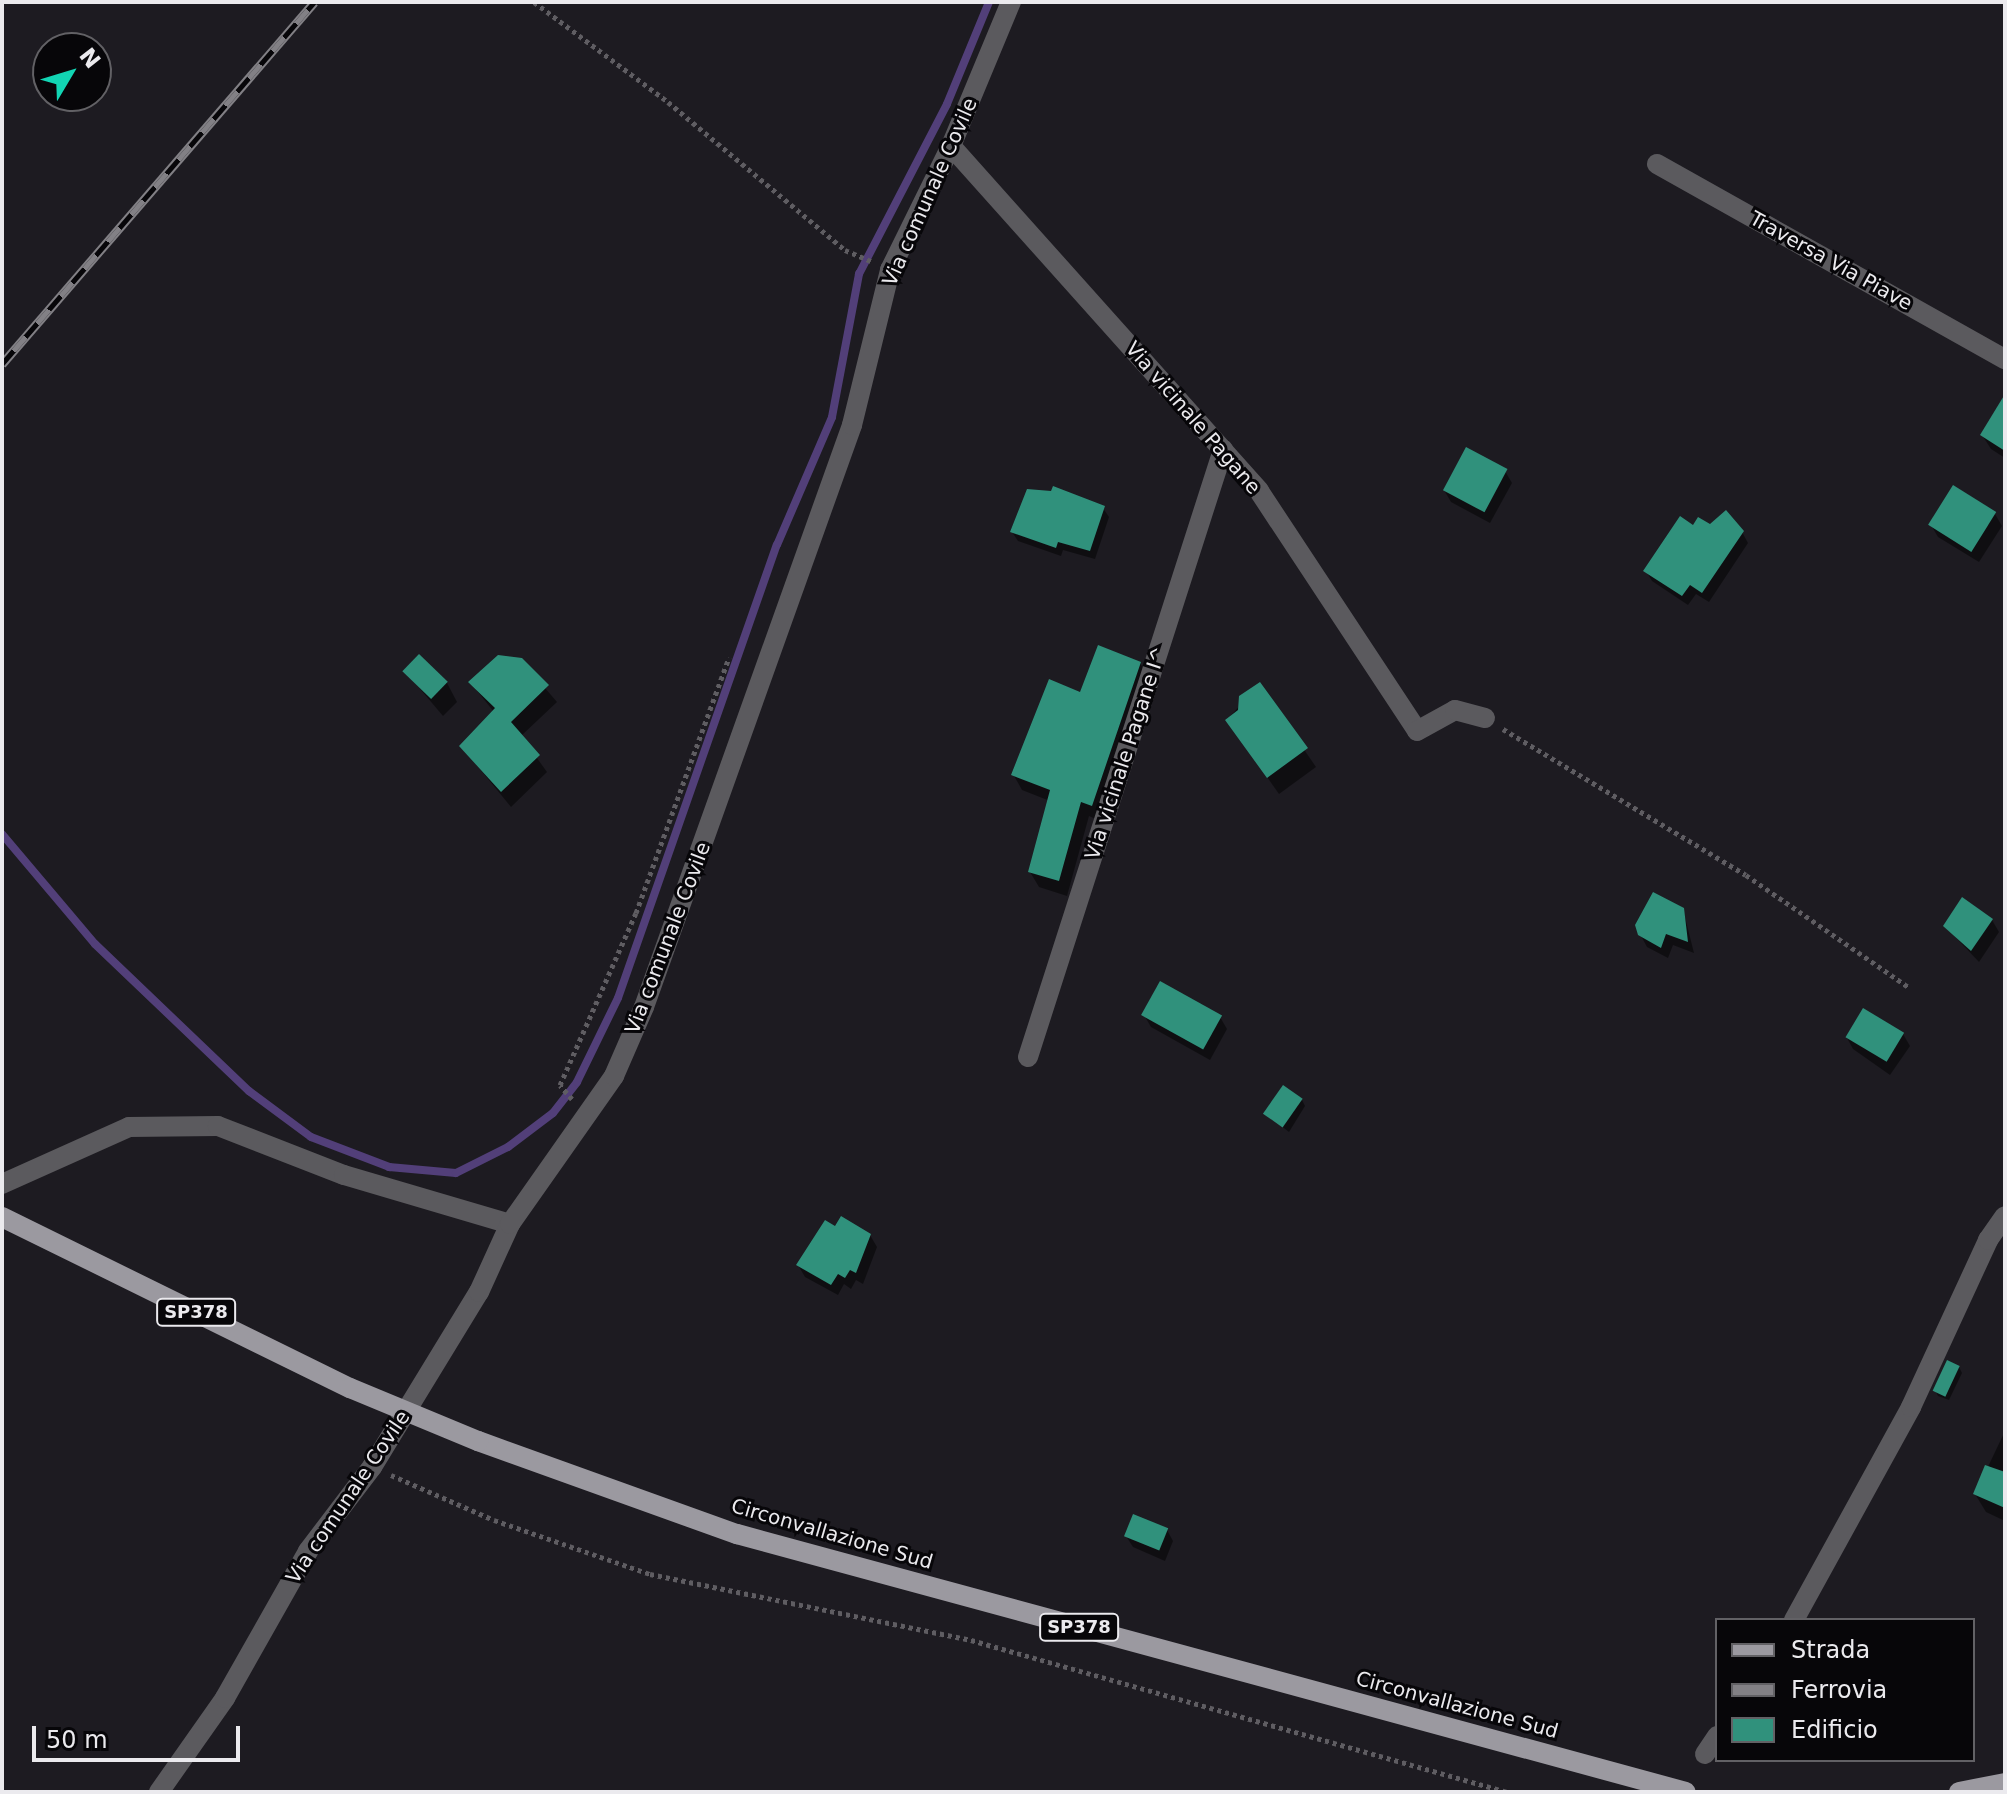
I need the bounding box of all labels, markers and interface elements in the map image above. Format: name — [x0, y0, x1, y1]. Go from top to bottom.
north arrow — [32, 32, 112, 112]
text: N — [74, 43, 105, 73]
street label: Via comunale Covile — [878, 94, 982, 290]
street label: Traversa Via Piave — [1746, 206, 1916, 316]
street label: Via vicinale Pagane — [1120, 337, 1266, 499]
street label: Via vicinale Pagane I^ — [1080, 643, 1172, 863]
street label: Via comunale Covile — [620, 839, 716, 1037]
road number: SP378 — [156, 1298, 236, 1326]
street label: Via comunale Covile — [281, 1406, 415, 1588]
street label: Circonvallazione Sud — [729, 1494, 935, 1574]
road number: SP378 — [1039, 1613, 1119, 1641]
legend — [1715, 1618, 1975, 1762]
text: Strada — [1791, 1636, 1870, 1664]
street label: Circonvallazione Sud — [1353, 1666, 1561, 1744]
text: Ferrovia — [1791, 1676, 1887, 1704]
scale bar — [36, 1710, 244, 1760]
text: Edificio — [1791, 1716, 1878, 1744]
text: 50 m — [46, 1726, 108, 1754]

